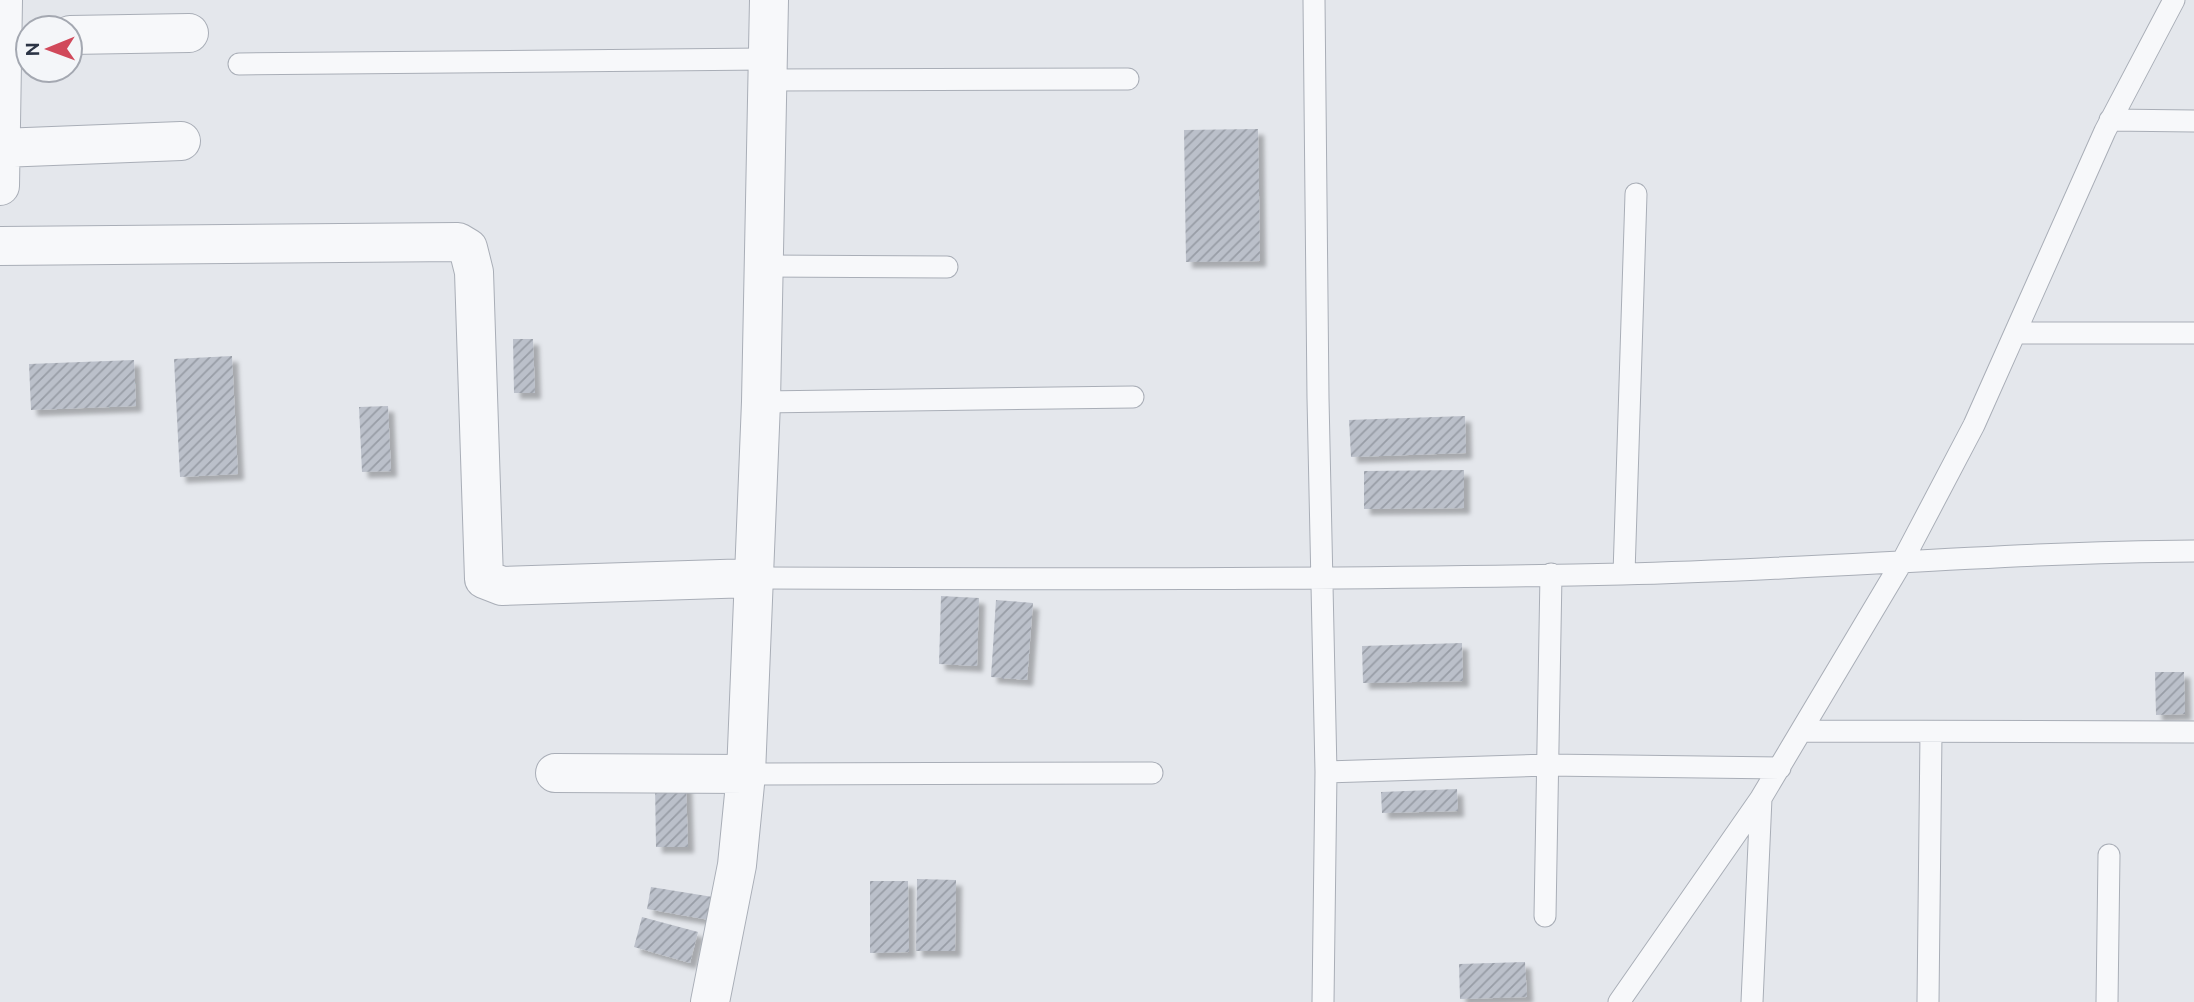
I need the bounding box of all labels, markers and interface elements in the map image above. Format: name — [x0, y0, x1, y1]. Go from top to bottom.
north arrow — [14, 14, 84, 84]
text: N — [21, 42, 43, 57]

